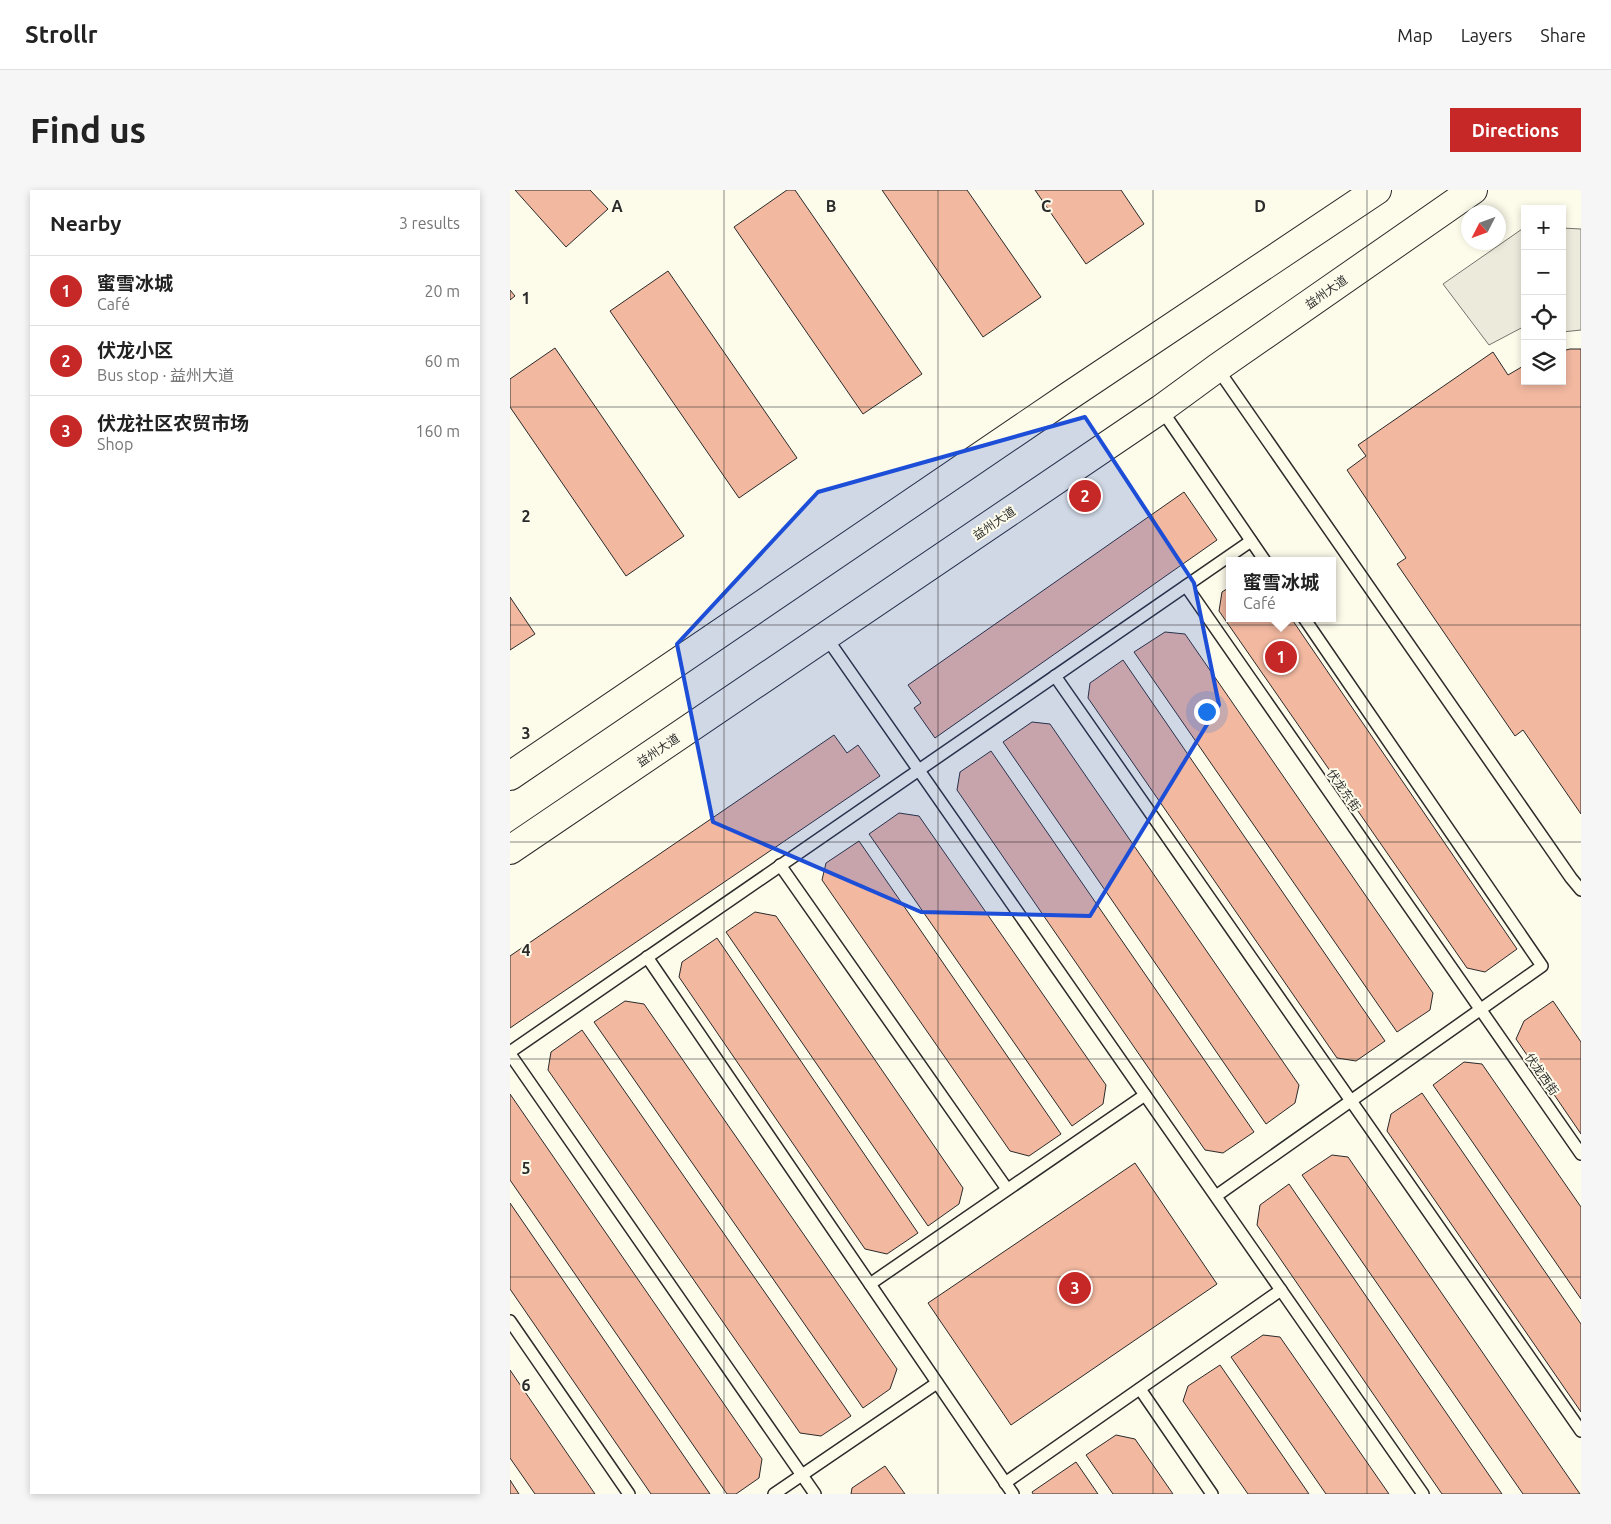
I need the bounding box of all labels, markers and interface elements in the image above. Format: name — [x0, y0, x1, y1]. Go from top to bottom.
text: Strollr — [25, 21, 98, 48]
text: Map — [1397, 25, 1433, 45]
text: Layers — [1461, 25, 1512, 45]
text: Share — [1540, 25, 1586, 45]
button: Directions — [1450, 108, 1581, 152]
text: Find us — [30, 110, 146, 150]
text: A — [611, 197, 623, 215]
text: B — [826, 197, 836, 215]
text: C — [1041, 197, 1051, 215]
text: D — [1254, 197, 1266, 215]
north arrow — [1461, 205, 1506, 250]
map controls — [1521, 205, 1566, 385]
button: + — [1521, 205, 1566, 250]
text: Nearby — [50, 211, 121, 235]
text: 3 results — [399, 214, 460, 232]
button: − — [1521, 250, 1566, 295]
text: 蜜雪冰城 — [97, 272, 173, 294]
street label: 益州大道 — [1303, 273, 1349, 311]
text: 1 — [61, 282, 71, 300]
text: 20 m — [424, 282, 460, 300]
text: 1 — [521, 289, 531, 307]
text: Café — [97, 295, 130, 313]
button: locate — [1521, 295, 1566, 340]
text: 伏龙小区 — [97, 339, 173, 361]
button: layers — [1521, 340, 1566, 385]
text: 2 — [61, 352, 71, 370]
text: 60 m — [424, 352, 460, 370]
text: Bus stop · 益州大道 — [97, 366, 234, 384]
text: 伏龙社区农贸市场 — [97, 412, 249, 434]
text: 3 — [61, 422, 71, 440]
text: 160 m — [415, 422, 460, 440]
text: Shop — [97, 435, 133, 453]
pin: 2 — [1069, 477, 1101, 515]
street label: 益州大道 — [970, 504, 1018, 542]
text: 2 — [521, 507, 531, 525]
popup — [1226, 557, 1336, 622]
text: 蜜雪冰城 — [1243, 571, 1319, 593]
text: Café — [1243, 594, 1276, 612]
pin: 1 — [1265, 638, 1297, 676]
your location — [1194, 699, 1220, 725]
text: 3 — [521, 724, 531, 742]
street label: 益州大道 — [634, 731, 682, 769]
street label: 伏龙东街 — [1325, 767, 1363, 813]
text: 4 — [521, 941, 531, 959]
street label: 伏龙西街 — [1523, 1051, 1561, 1097]
text: 5 — [521, 1159, 531, 1177]
pin: 3 — [1059, 1269, 1091, 1307]
text: 6 — [521, 1376, 531, 1394]

